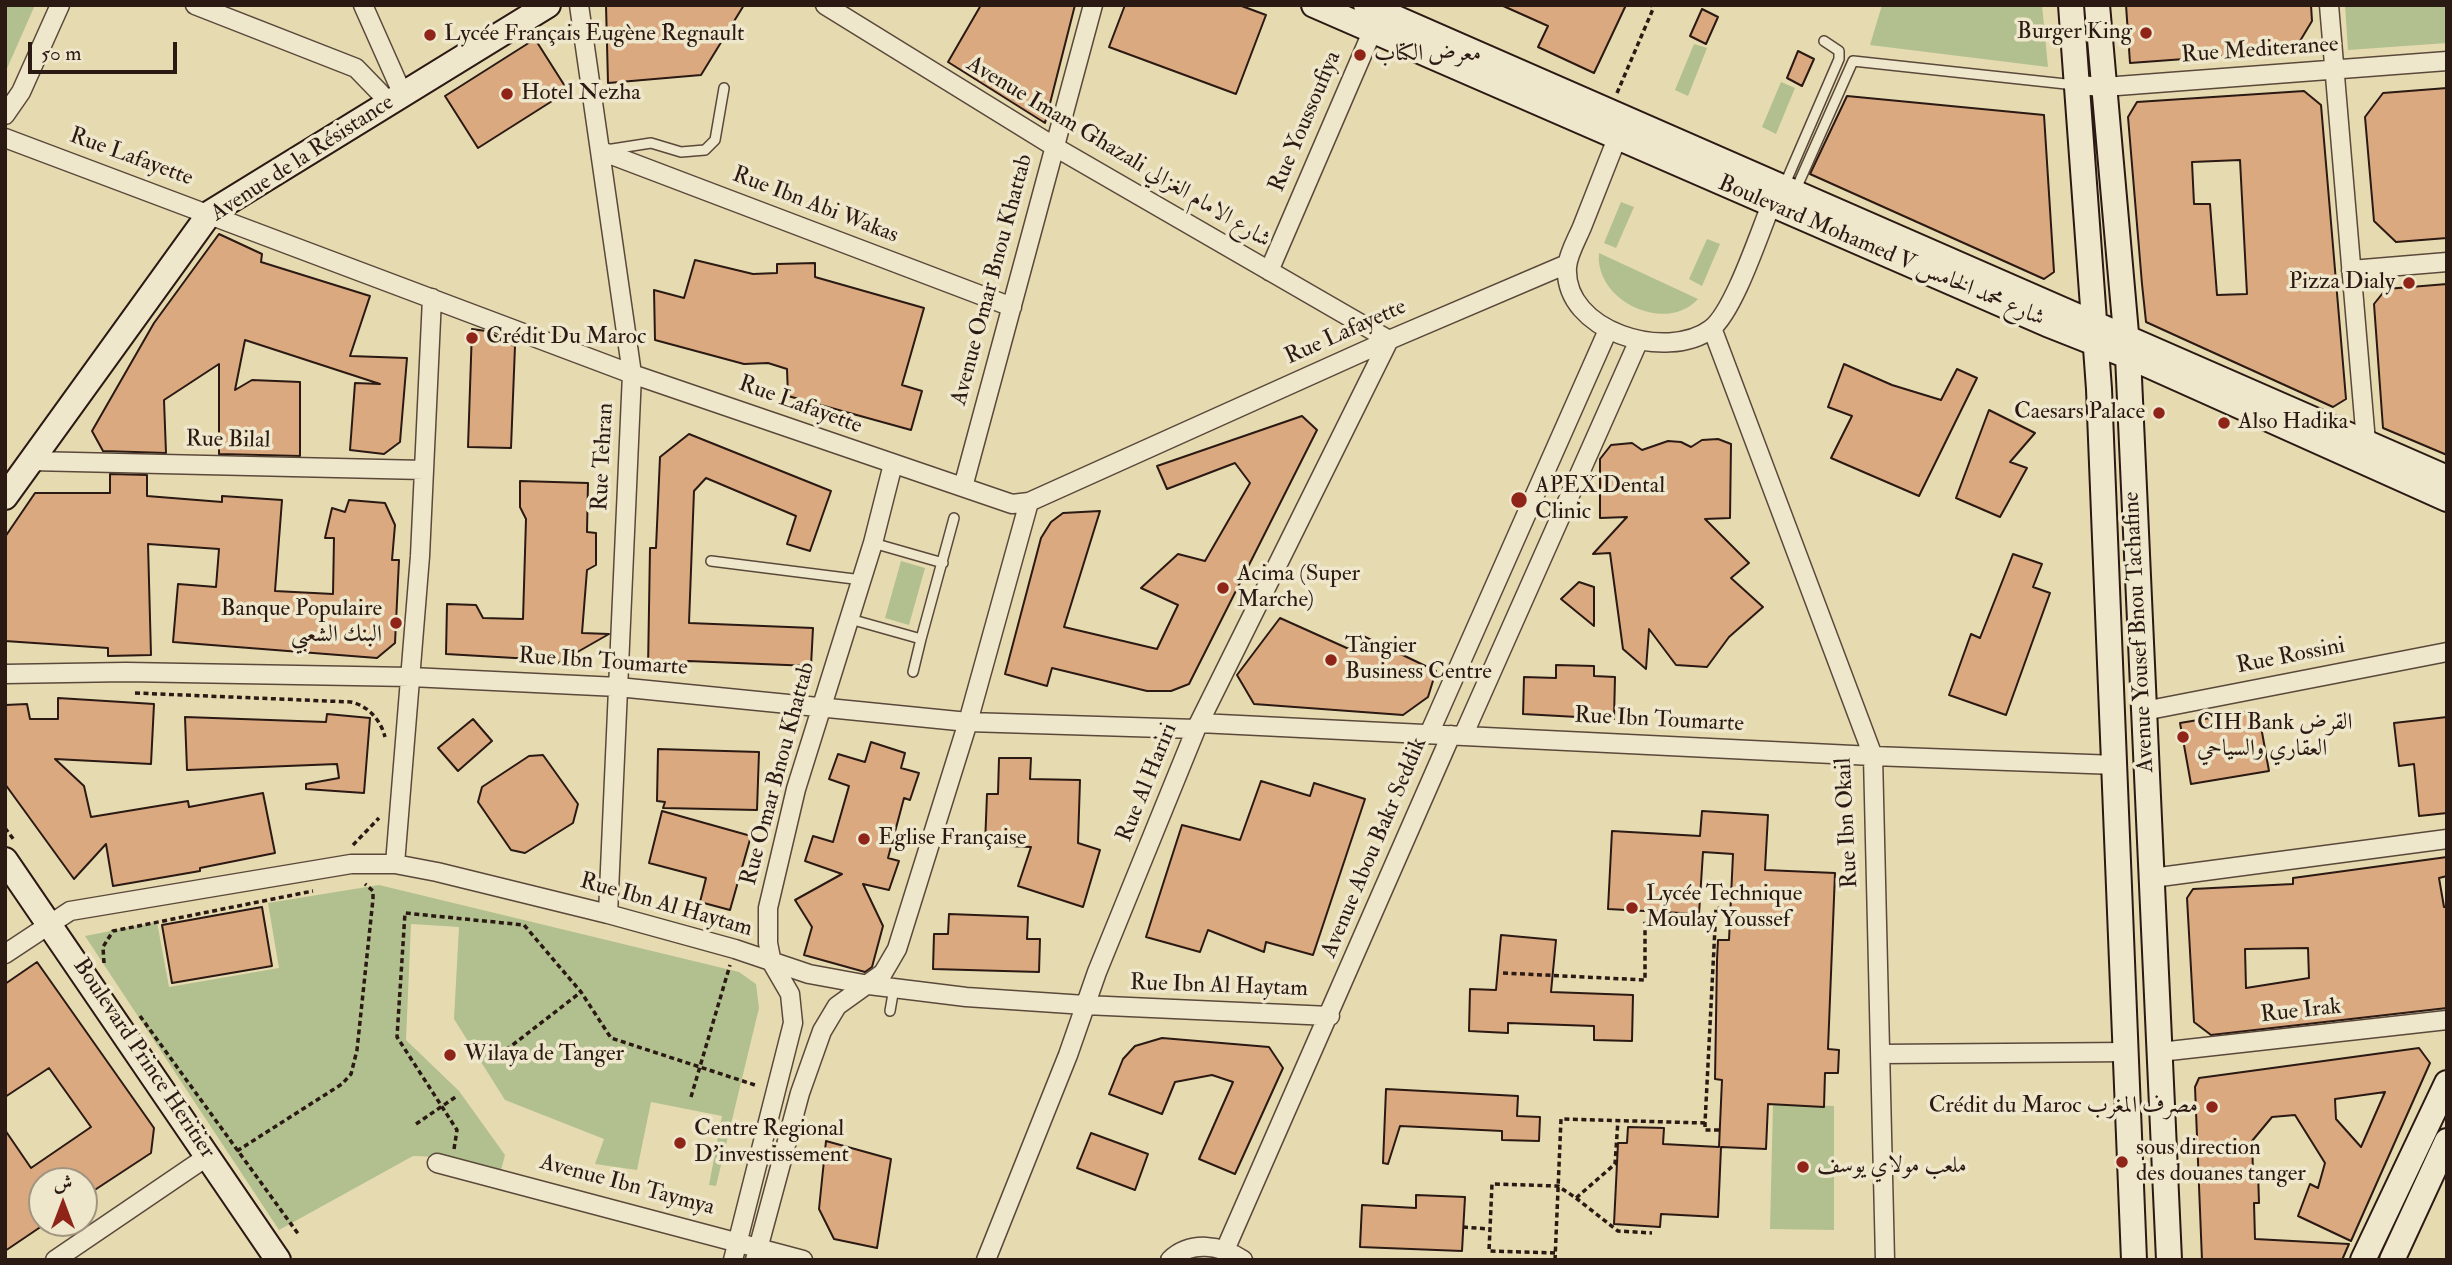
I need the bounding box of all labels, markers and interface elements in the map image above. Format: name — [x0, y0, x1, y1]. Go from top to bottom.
place label: Burger King — [2017, 19, 2132, 47]
place label: Lycée Français Eugène Regnault — [444, 21, 744, 49]
marker: Burger King — [2138, 25, 2154, 41]
marker: Lycée Français Eugène Regnault — [422, 27, 438, 43]
scale bar — [32, 28, 180, 72]
street label: Rue Mediteranee — [2180, 32, 2340, 70]
text: 50 m — [41, 40, 82, 67]
place label: معرض الكتاب — [1374, 41, 1481, 69]
marker: معرض الكتاب — [1352, 47, 1368, 63]
street label: Rue Youssoufiya — [1264, 48, 1348, 196]
street label: Avenue Imam Ghazali شارع الامام الغزالي — [961, 51, 1275, 255]
place label: Hotel Nezha — [521, 80, 641, 108]
marker: Hotel Nezha — [499, 86, 515, 102]
street label: Avenue de la Résistance — [206, 89, 400, 229]
street label: Rue Lafayette — [65, 123, 197, 193]
street label: Avenue Omar Bnou Khattab — [946, 151, 1040, 409]
street label: Rue Ibn Abi Wakas — [728, 162, 902, 250]
street label: Boulevard Mohamed V شارع محمد الخامس — [1714, 171, 2048, 333]
place label: Pizza Dialy — [2289, 269, 2395, 297]
marker: Pizza Dialy — [2401, 275, 2417, 291]
street label: Rue Lafayette — [1281, 294, 1411, 372]
place label: Crédit Du Maroc — [486, 324, 646, 352]
marker: Crédit Du Maroc — [464, 330, 480, 346]
street label: Rue Lafayette — [734, 371, 866, 441]
place label: Caesars Palace — [2014, 399, 2145, 427]
street label: Rue Tehran — [587, 402, 621, 512]
marker: Caesars Palace — [2151, 405, 2167, 421]
place label: Also Hadika — [2238, 409, 2348, 437]
marker: Also Hadika — [2216, 415, 2232, 431]
street label: Rue Bilal — [185, 426, 271, 456]
place label: APEX Dental Clinic — [1535, 473, 1665, 527]
marker: APEX Dental Clinic — [1509, 490, 1529, 510]
street label: Avenue Yousef Bnou Tachafine — [2119, 491, 2161, 773]
place label: Acima (Super Marche) — [1237, 561, 1360, 615]
marker: Acima (Super Marche) — [1215, 580, 1231, 596]
place label: Banque Populaire البنك الشعبي — [220, 596, 382, 650]
marker: Banque Populaire البنك الشعبي — [388, 615, 404, 631]
place label: Tangier Business Centre — [1345, 633, 1492, 687]
street label: Rue Rossini — [2234, 633, 2348, 681]
street label: Rue Ibn Toumarte — [517, 643, 689, 683]
marker: Tangier Business Centre — [1323, 652, 1339, 668]
street label: Rue Omar Bnou Khattab — [736, 659, 822, 889]
street label: Rue Ibn Toumarte — [1573, 703, 1745, 739]
place label: CIH Bank القرض العقاري والسياحي — [2197, 710, 2353, 764]
street label: Rue Al Hariri — [1112, 720, 1184, 846]
marker: CIH Bank القرض العقاري والسياحي — [2175, 729, 2191, 745]
street label: Avenue Abou Bakr Seddik — [1316, 734, 1434, 962]
street label: Rue Ibn Okail — [1831, 757, 1865, 889]
place label: Eglise Française — [878, 825, 1026, 853]
marker: Eglise Française — [856, 831, 872, 847]
street label: Rue Ibn Al Haytam — [577, 868, 755, 944]
place label: Lycée Technique Moulay Youssef — [1646, 881, 1802, 935]
marker: Lycée Technique Moulay Youssef — [1624, 900, 1640, 916]
street label: Boulevard Prince Heritier — [66, 954, 220, 1164]
street label: Rue Ibn Al Haytam — [1129, 970, 1309, 1004]
street label: Rue Irak — [2259, 994, 2343, 1030]
place label: Wilaya de Tanger — [464, 1041, 624, 1069]
marker: Wilaya de Tanger — [442, 1047, 458, 1063]
place label: Crédit du Maroc مصرف المغرب — [1929, 1093, 2198, 1121]
marker: Crédit du Maroc مصرف المغرب — [2204, 1099, 2220, 1115]
place label: Centre Regional D'investissement — [694, 1116, 849, 1170]
marker: Centre Regional D'investissement — [672, 1135, 688, 1151]
place label: sous direction des douanes tanger — [2136, 1135, 2306, 1189]
street label: Avenue Ibn Taymya — [537, 1149, 717, 1223]
place label: ملعب مولاي يوسف — [1817, 1153, 1967, 1181]
marker: sous direction des douanes tanger — [2114, 1154, 2130, 1170]
marker: ملعب مولاي يوسف — [1795, 1159, 1811, 1175]
north arrow — [28, 1167, 98, 1237]
text: ش — [54, 1171, 72, 1195]

